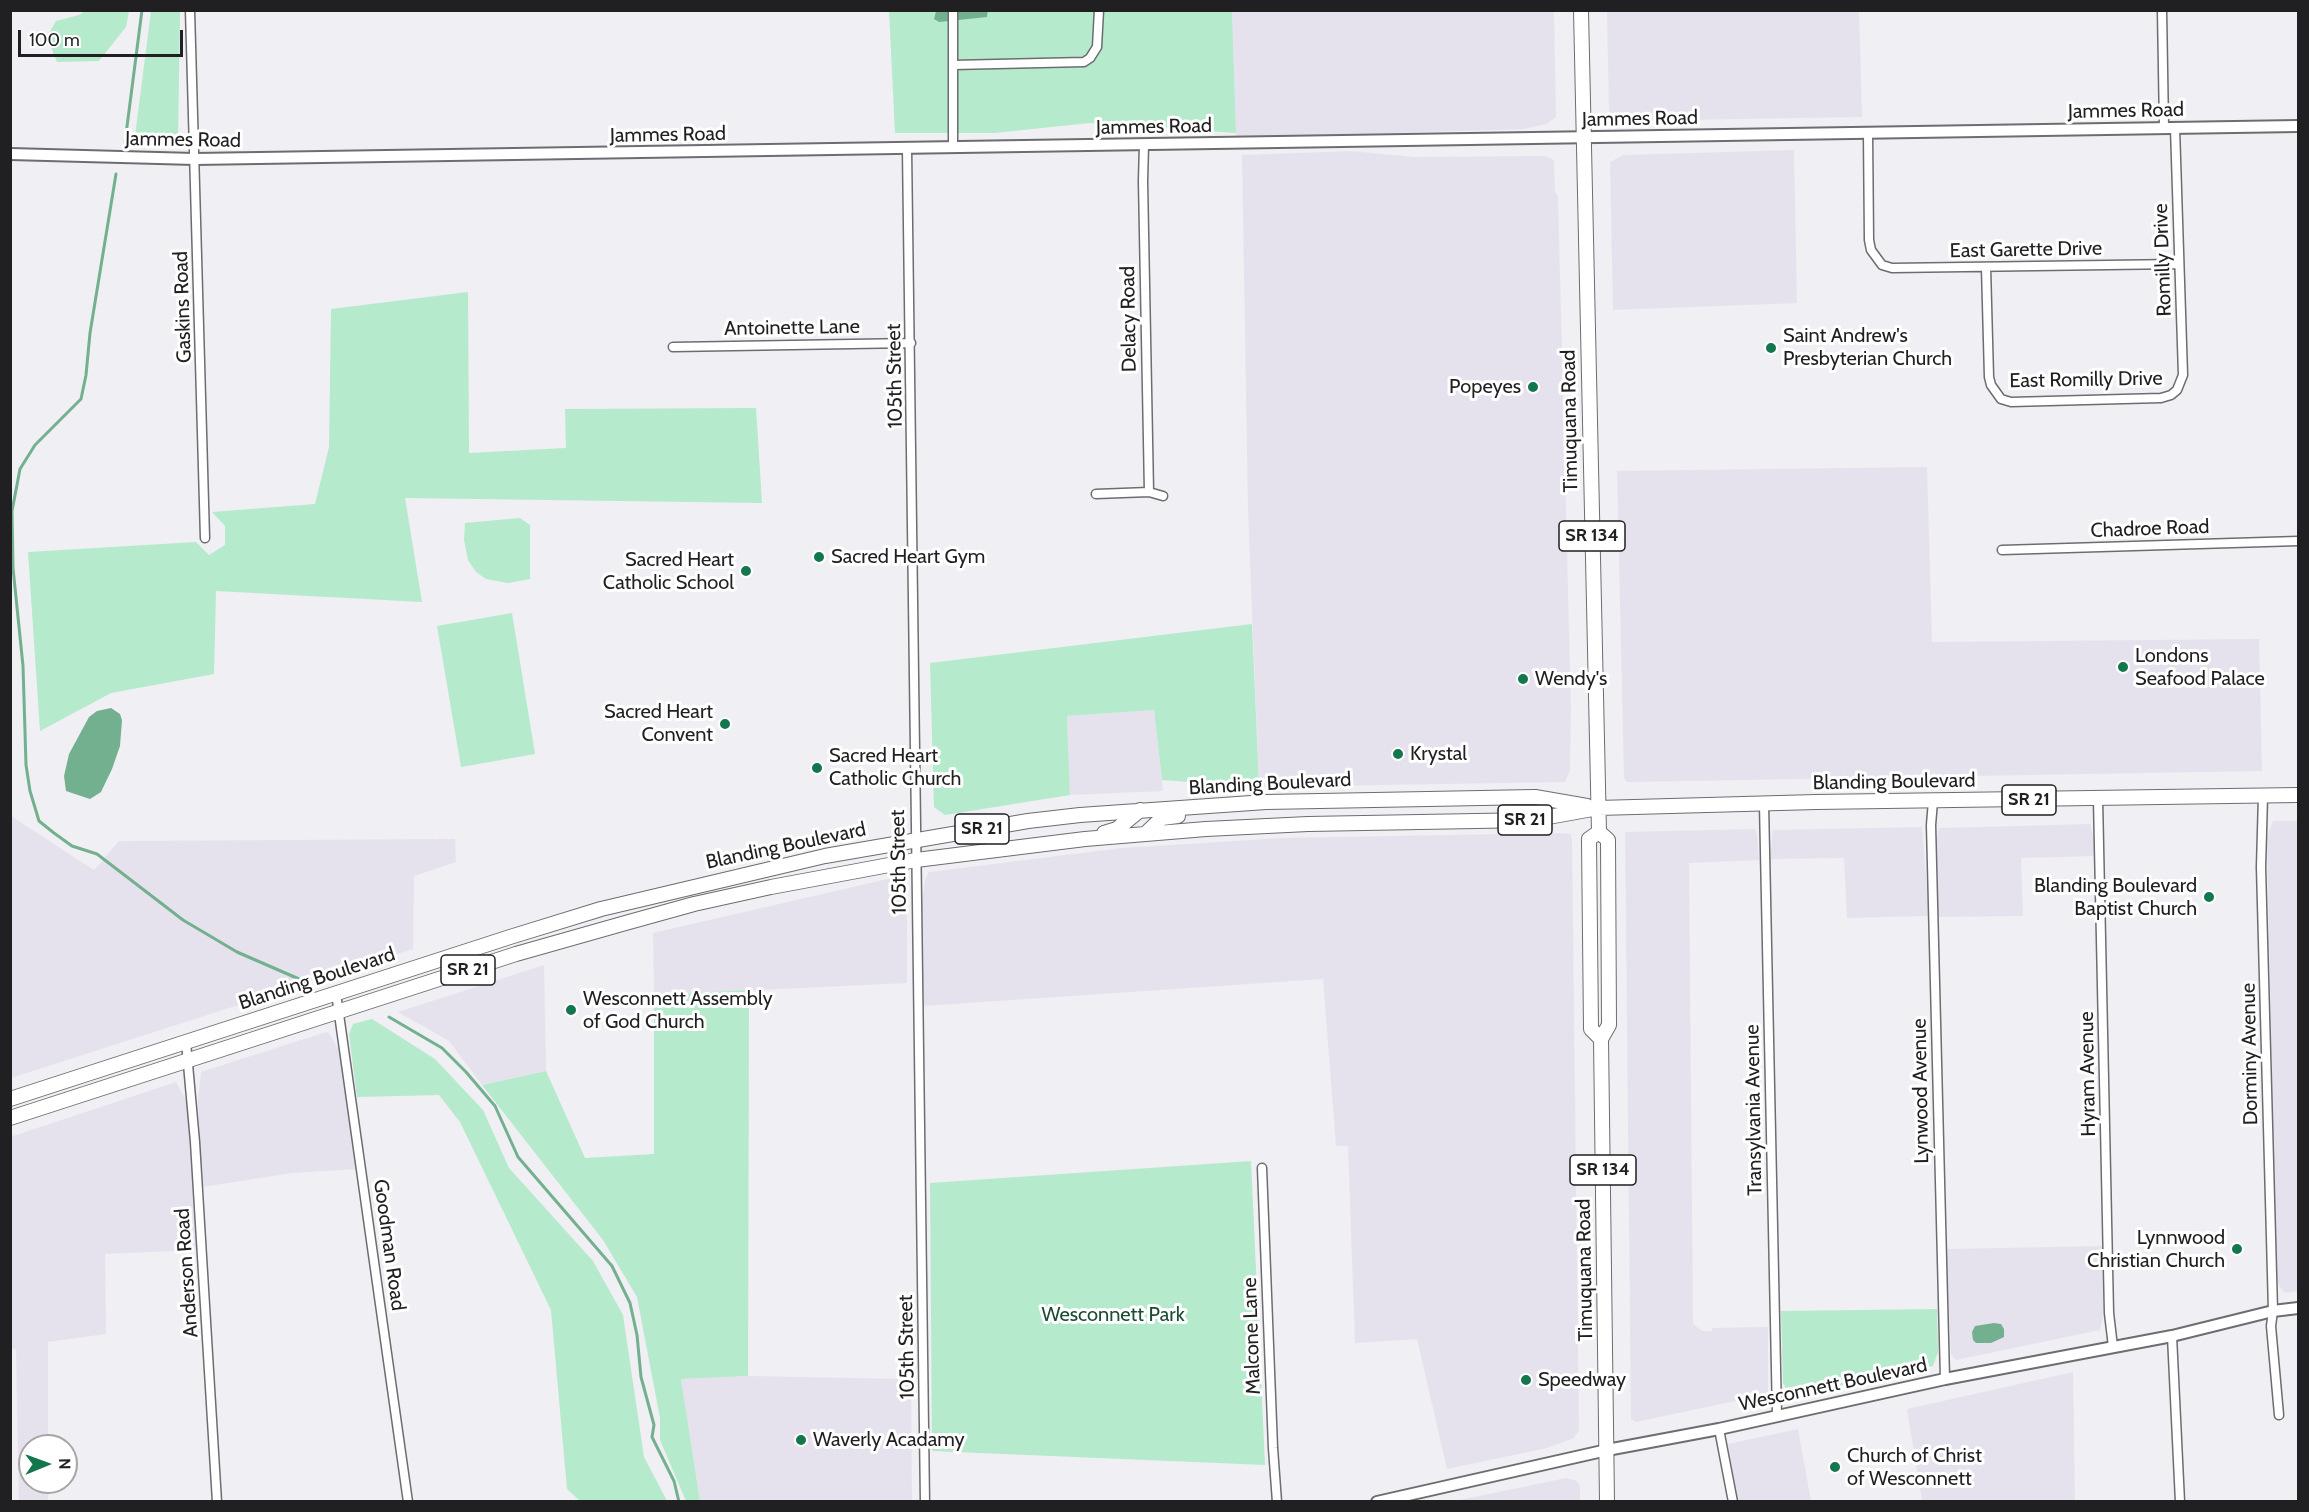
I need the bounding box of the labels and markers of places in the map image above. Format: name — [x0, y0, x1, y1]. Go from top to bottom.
place label: Saint Andrew's Presbyterian Church — [1783, 324, 1952, 371]
marker: Saint Andrew's Presbyterian Church — [1764, 341, 1778, 355]
place label: Popeyes — [1449, 375, 1521, 399]
marker: Popeyes — [1526, 380, 1540, 394]
place label: Sacred Heart Gym — [831, 545, 985, 569]
place label: Sacred Heart Catholic School — [603, 548, 734, 595]
marker: Sacred Heart Gym — [812, 550, 826, 564]
marker: Sacred Heart Catholic School — [739, 564, 753, 578]
place label: Londons Seafood Palace — [2135, 644, 2265, 691]
marker: Londons Seafood Palace — [2116, 660, 2130, 674]
place label: Wendy's — [1535, 667, 1607, 691]
marker: Wendy's — [1516, 672, 1530, 686]
place label: Sacred Heart Convent — [604, 700, 713, 747]
marker: Sacred Heart Convent — [718, 717, 732, 731]
place label: Krystal — [1410, 742, 1467, 766]
place label: Sacred Heart Catholic Church — [829, 744, 961, 791]
marker: Krystal — [1391, 747, 1405, 761]
marker: Sacred Heart Catholic Church — [810, 761, 824, 775]
place label: Blanding Boulevard Baptist Church — [2034, 874, 2197, 921]
marker: Blanding Boulevard Baptist Church — [2202, 890, 2216, 904]
place label: Wesconnett Assembly of God Church — [583, 987, 773, 1034]
marker: Wesconnett Assembly of God Church — [564, 1003, 578, 1017]
place label: Lynnwood Christian Church — [2087, 1226, 2225, 1273]
marker: Lynnwood Christian Church — [2230, 1242, 2244, 1256]
place label: Speedway — [1538, 1368, 1626, 1392]
marker: Speedway — [1519, 1373, 1533, 1387]
place label: Waverly Acadamy — [813, 1428, 965, 1452]
marker: Waverly Acadamy — [794, 1433, 808, 1447]
place label: Church of Christ of Wesconnett — [1847, 1444, 1982, 1491]
marker: Church of Christ of Wesconnett — [1828, 1460, 1842, 1474]

